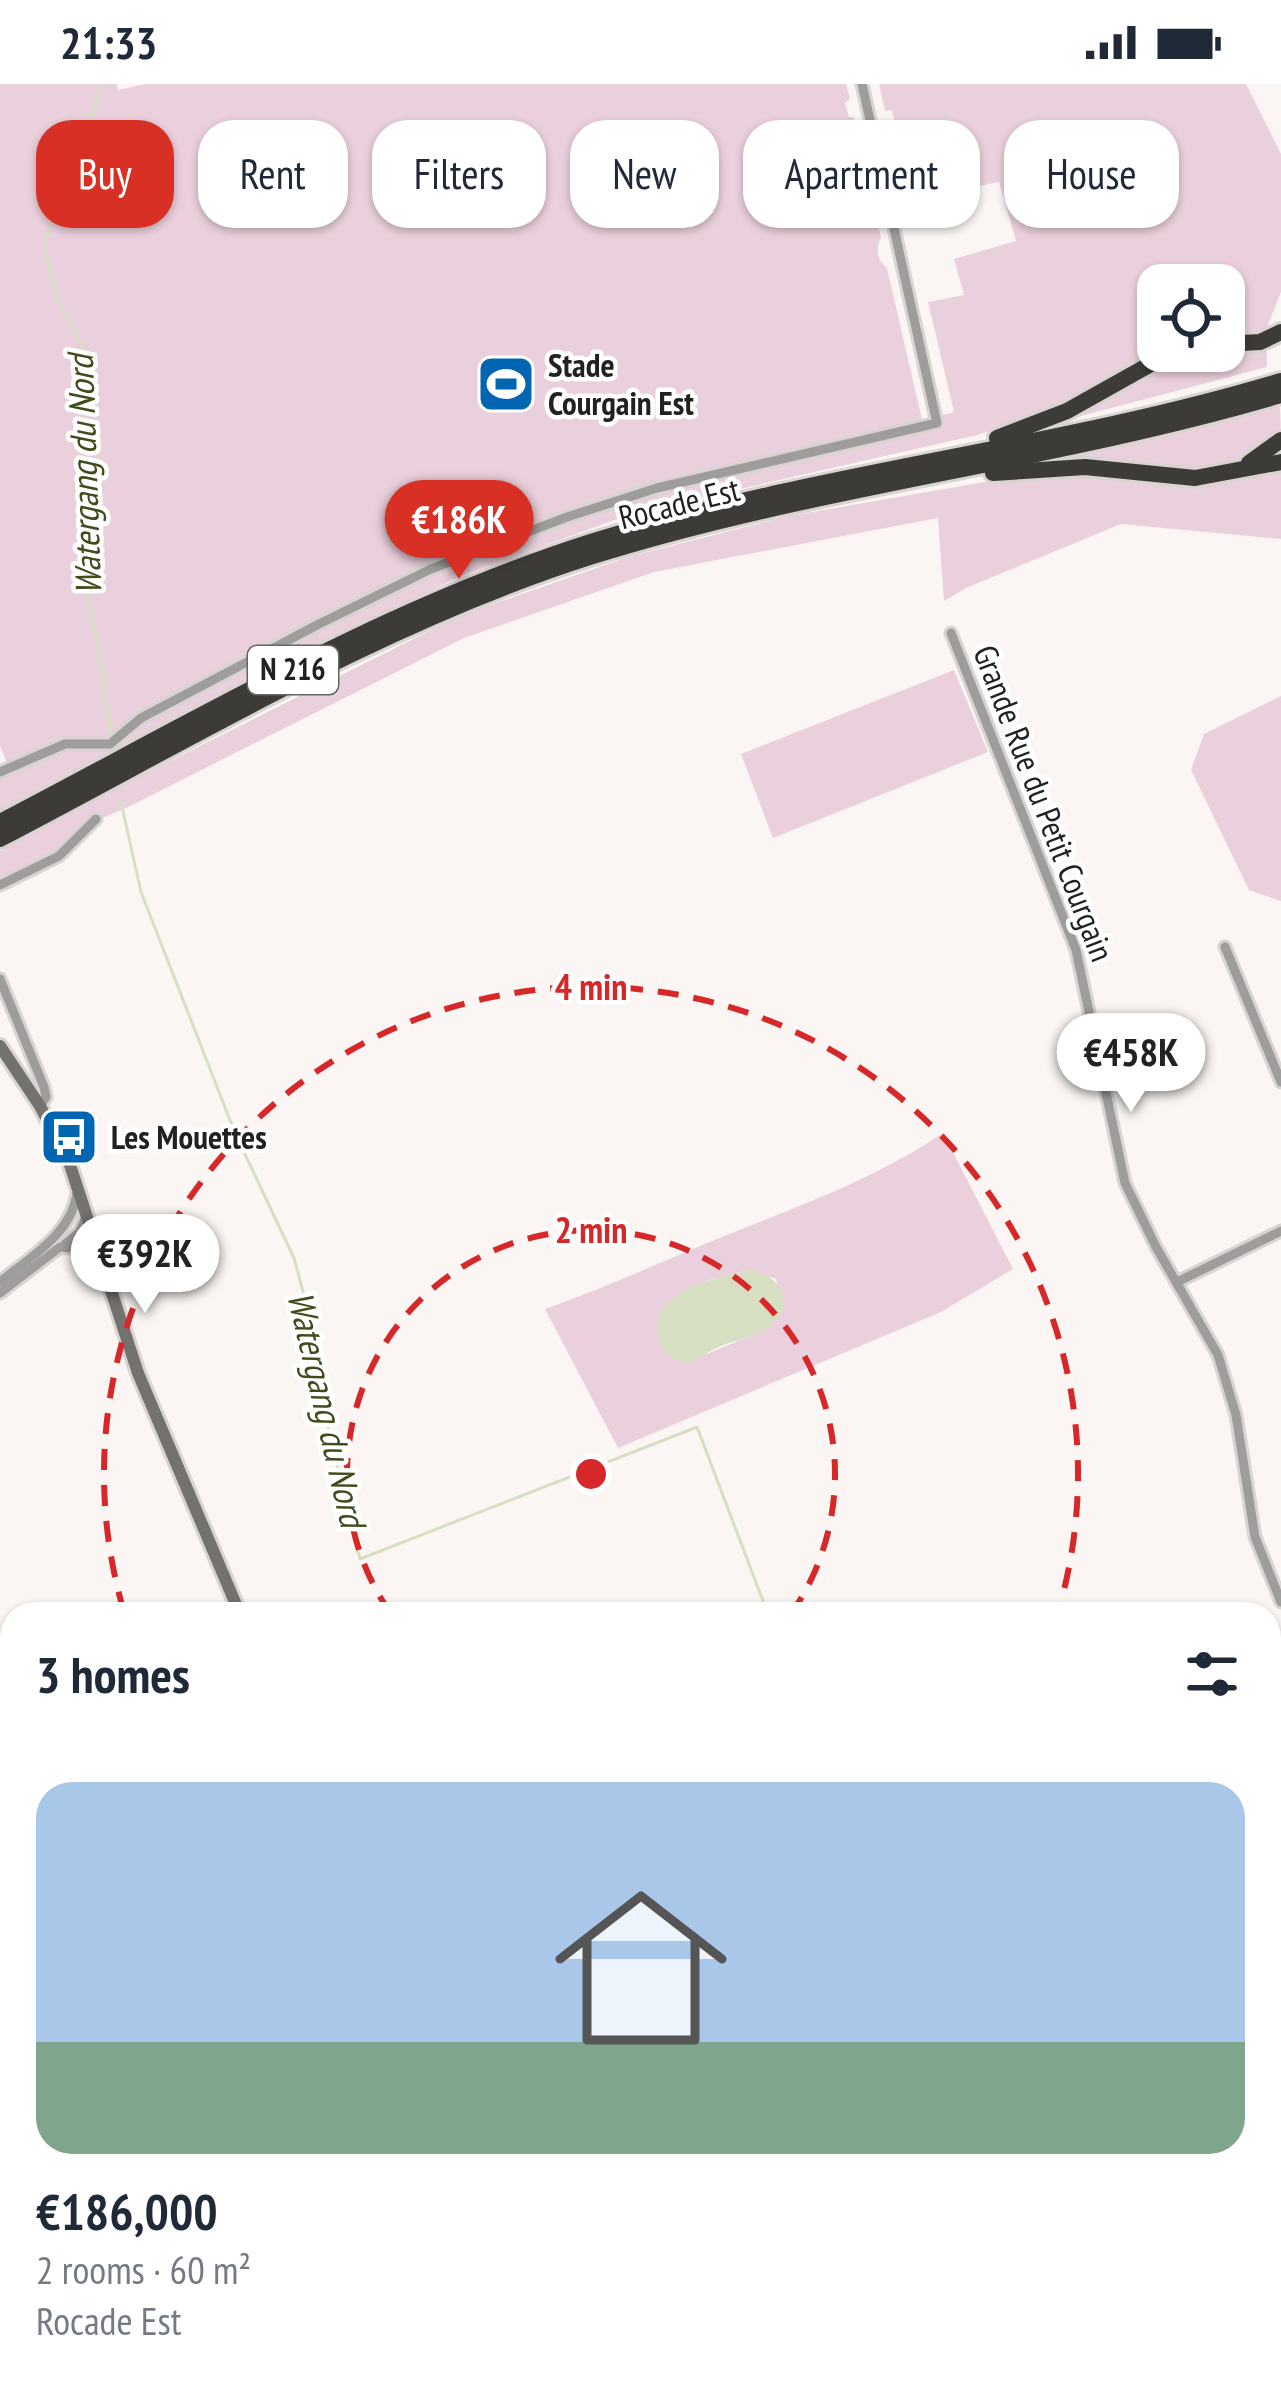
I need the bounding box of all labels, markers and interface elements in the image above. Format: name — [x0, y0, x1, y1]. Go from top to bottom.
text: 21:33 — [60, 13, 157, 71]
chip: Buy — [36, 120, 174, 228]
chip: Rent — [198, 120, 348, 228]
chip: Filters — [372, 120, 546, 228]
chip: New — [570, 120, 719, 228]
chip: Apartment — [743, 120, 980, 228]
chip: House — [1004, 120, 1179, 228]
map controls — [1137, 264, 1245, 372]
button: locate — [1137, 264, 1245, 372]
place label: Stade Courgain Est — [548, 343, 694, 424]
water label: Watergang du Nord — [56, 350, 111, 596]
sports icon: Stade Courgain Est — [475, 353, 537, 415]
street label: Rocade Est — [614, 467, 744, 538]
pin: €186K — [375, 480, 543, 582]
text: €186K — [412, 493, 506, 544]
street label: Grande Rue du Petit Courgain — [964, 639, 1125, 967]
road number: N 216 — [248, 646, 338, 694]
text: 4 min — [555, 963, 627, 1010]
pin: €458K — [1047, 1013, 1215, 1115]
text: €458K — [1084, 1026, 1178, 1077]
bus stop icon: Les Mouettes — [38, 1106, 100, 1168]
place label: Les Mouettes — [111, 1115, 267, 1158]
text: 2 min — [555, 1206, 627, 1253]
pin: €392K — [61, 1214, 229, 1316]
text: €392K — [98, 1227, 192, 1278]
water label: Watergang du Nord — [278, 1287, 378, 1535]
centre of rings — [570, 1453, 612, 1495]
text: 3 homes — [36, 1641, 190, 1707]
icon: filters — [1179, 1641, 1245, 1707]
icon: home — [533, 1860, 749, 2076]
text: €186,000 — [36, 2178, 218, 2244]
text: 2 rooms · 60 m² — [36, 2244, 251, 2295]
text: Rocade Est — [36, 2295, 181, 2346]

